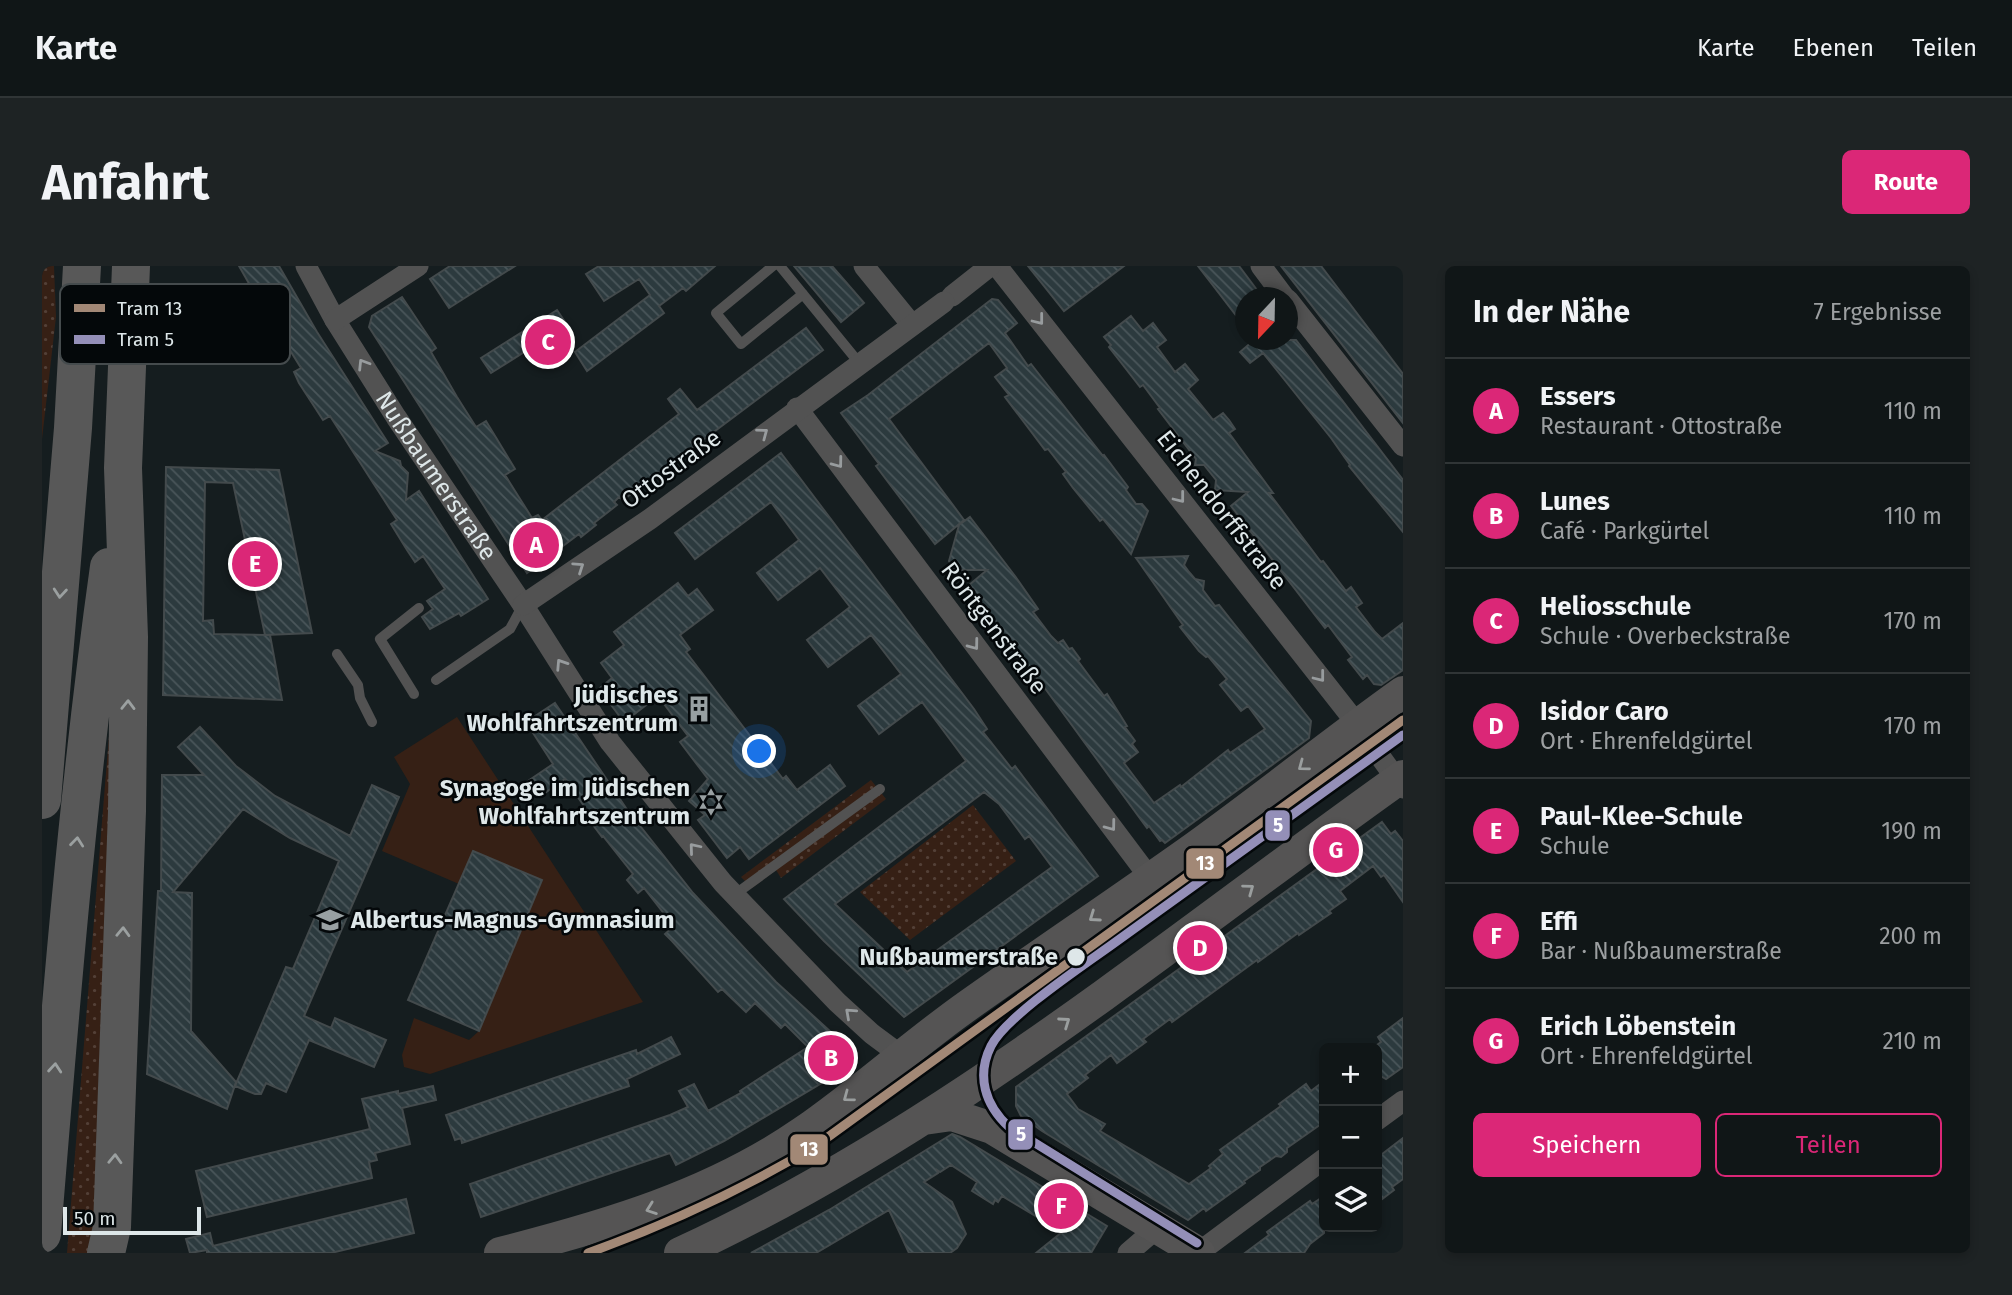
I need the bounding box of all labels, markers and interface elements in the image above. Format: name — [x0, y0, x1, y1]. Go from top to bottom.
text: Karte — [35, 28, 117, 68]
text: Karte — [1697, 34, 1755, 62]
text: Ebenen — [1793, 34, 1874, 62]
text: Teilen — [1912, 34, 1977, 62]
button: Route — [1842, 150, 1970, 214]
text: Anfahrt — [42, 153, 209, 212]
legend — [60, 284, 290, 364]
north arrow — [1235, 287, 1298, 350]
text: In der Nähe — [1473, 294, 1630, 330]
text: Tram 13 — [117, 297, 182, 320]
text: 7 Ergebnisse — [1814, 298, 1942, 326]
one-way arrow — [1031, 311, 1043, 324]
pin: C — [525, 316, 571, 368]
text: Tram 5 — [117, 328, 174, 351]
one-way arrow — [359, 359, 372, 372]
text: Essers — [1540, 381, 1616, 412]
street label: Nußbaumerstraße — [370, 386, 503, 565]
text: A — [1489, 397, 1503, 425]
text: 110 m — [1884, 397, 1942, 425]
text: Restaurant · Ottostraße — [1540, 412, 1782, 440]
street label: Ottostraße — [616, 424, 726, 514]
street label: Eichendorffstraße — [1151, 425, 1293, 595]
one-way arrow — [756, 429, 768, 442]
one-way arrow — [830, 455, 843, 467]
text: Lunes — [1540, 486, 1610, 517]
one-way arrow — [1171, 491, 1184, 503]
text: B — [1489, 502, 1503, 530]
text: 110 m — [1884, 502, 1942, 530]
text: Café · Parkgürtel — [1540, 517, 1709, 545]
pin: A — [513, 519, 559, 571]
pin: E — [232, 538, 278, 590]
street label: Röntgenstraße — [935, 556, 1053, 700]
one-way arrow — [571, 563, 584, 575]
one-way arrow — [53, 588, 68, 599]
text: Heliosschule — [1540, 591, 1691, 622]
text: C — [1489, 607, 1503, 635]
text: 170 m — [1883, 607, 1942, 635]
text: Schule · Overbeckstraße — [1540, 622, 1790, 650]
one-way arrow — [966, 637, 978, 650]
one-way arrow — [556, 659, 569, 672]
one-way arrow — [1312, 670, 1325, 682]
place label: Jüdisches Wohlfahrtszentrum — [467, 681, 678, 737]
building icon: Jüdisches Wohlfahrtszentrum — [684, 694, 714, 724]
text: Isidor Caro — [1540, 696, 1669, 727]
one-way arrow — [121, 699, 136, 710]
text: D — [1489, 712, 1503, 740]
text: 170 m — [1883, 712, 1942, 740]
text: Ort · Ehrenfeldgürtel — [1540, 727, 1752, 755]
your location — [742, 734, 776, 768]
one-way arrow — [1298, 758, 1310, 770]
place label: Synagoge im Jüdischen Wohlfahrtszentrum — [440, 774, 690, 830]
synagogue icon: Synagoge im Jüdischen Wohlfahrtszentrum — [696, 787, 726, 817]
text: Paul-Klee-Schule — [1540, 801, 1743, 832]
line badge: 5 — [1264, 809, 1291, 842]
text: 5 — [1273, 814, 1283, 837]
text: E — [1490, 817, 1502, 845]
text: 190 m — [1881, 817, 1942, 845]
one-way arrow — [1103, 819, 1116, 831]
pin: G — [1313, 824, 1359, 876]
text: Schule — [1540, 832, 1610, 860]
one-way arrow — [70, 836, 85, 848]
one-way arrow — [690, 844, 702, 857]
line badge: 13 — [1185, 847, 1225, 880]
text: 13 — [1196, 852, 1214, 875]
one-way arrow — [1241, 884, 1254, 897]
school or university icon: Albertus-Magnus-Gymnasium — [315, 905, 345, 935]
place label: Albertus-Magnus-Gymnasium — [350, 906, 675, 934]
text: Effi — [1540, 906, 1578, 937]
one-way arrow — [1089, 909, 1102, 921]
pin: D — [1177, 922, 1223, 974]
text: F — [1490, 922, 1502, 950]
text: 200 m — [1879, 922, 1942, 950]
one-way arrow — [115, 926, 130, 937]
text: Bar · Nußbaumerstraße — [1540, 937, 1782, 965]
place label: Nußbaumerstraße — [859, 943, 1058, 971]
marker: Nußbaumerstraße — [1065, 946, 1087, 968]
one-way arrow — [845, 1009, 858, 1022]
text: Erich Löbenstein — [1540, 1011, 1736, 1042]
one-way arrow — [1057, 1018, 1070, 1030]
text: G — [1489, 1027, 1503, 1055]
text: 210 m — [1883, 1027, 1942, 1055]
pin: B — [808, 1032, 854, 1084]
text: Ort · Ehrenfeldgürtel — [1540, 1042, 1752, 1070]
map controls — [1319, 1043, 1382, 1232]
button: + — [1319, 1043, 1382, 1106]
one-way arrow — [48, 1063, 63, 1074]
one-way arrow — [843, 1089, 856, 1102]
button: − — [1319, 1106, 1382, 1169]
button: Speichern — [1473, 1113, 1701, 1177]
button: Teilen — [1715, 1113, 1942, 1177]
line badge: 5 — [1007, 1118, 1034, 1151]
text: 5 — [1016, 1123, 1026, 1146]
line badge: 13 — [789, 1133, 829, 1166]
text: 13 — [800, 1138, 818, 1161]
one-way arrow — [107, 1154, 122, 1165]
button: layers — [1319, 1169, 1382, 1232]
pin: F — [1038, 1180, 1084, 1232]
one-way arrow — [646, 1201, 658, 1215]
scale bar — [63, 1204, 201, 1236]
text: 50 m — [74, 1207, 115, 1230]

